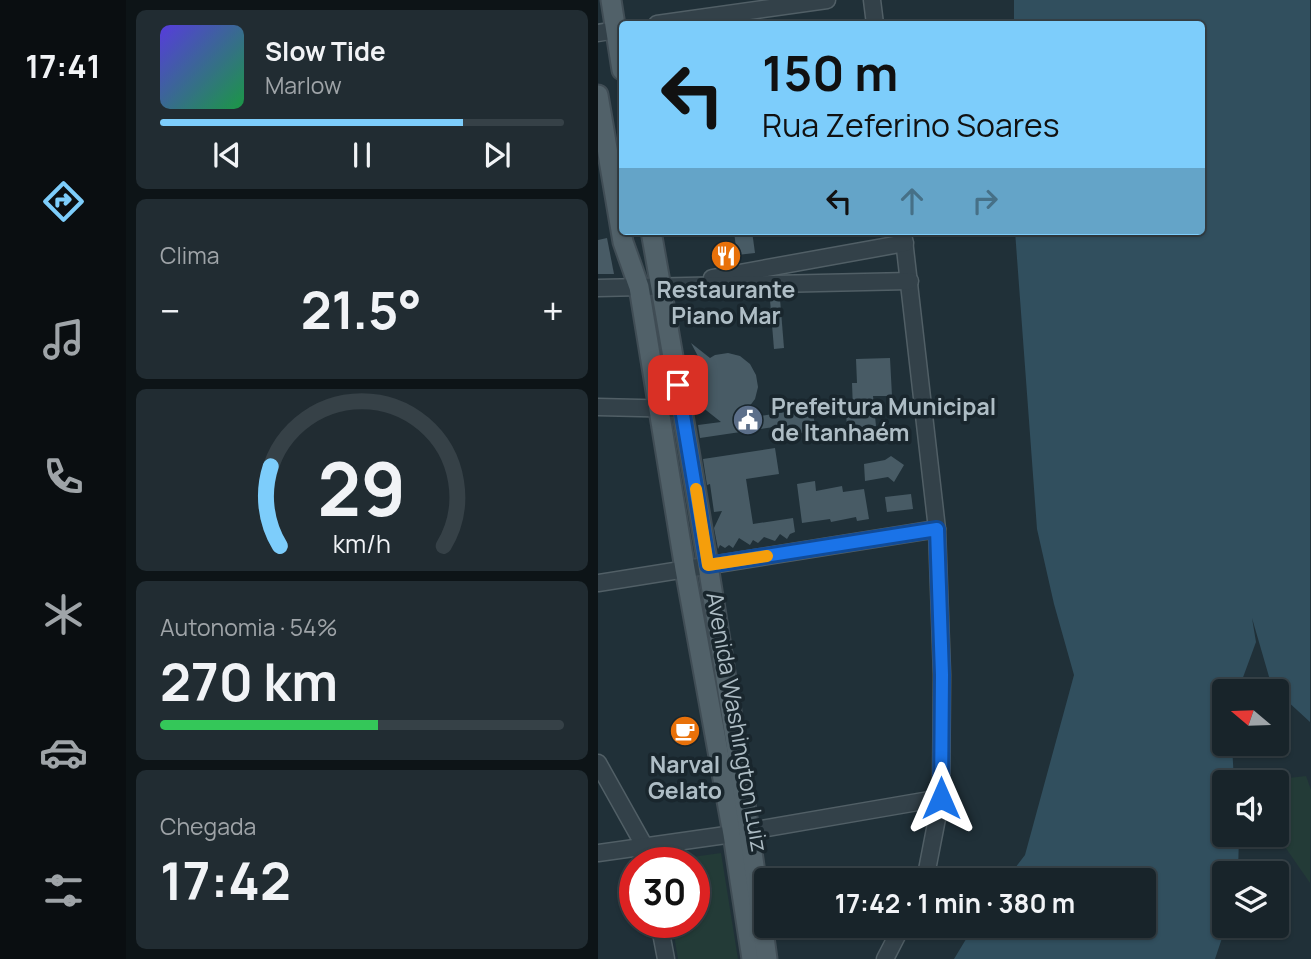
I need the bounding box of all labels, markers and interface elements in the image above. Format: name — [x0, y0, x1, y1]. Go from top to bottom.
text: Slow Tide — [265, 33, 386, 69]
text: 150 m — [762, 39, 898, 106]
text: 17:41 — [25, 44, 101, 88]
icon: left — [647, 49, 738, 140]
text: Marlow — [265, 69, 342, 101]
text: Rua Zeferino Soares — [762, 103, 1060, 147]
icon: previous — [208, 136, 246, 174]
icon: pause — [343, 136, 381, 174]
icon: next — [478, 136, 516, 174]
icon: directions — [39, 177, 88, 226]
icon: left — [820, 182, 858, 220]
icon: ahead — [893, 182, 931, 220]
icon: right — [966, 182, 1004, 220]
text: Clima — [160, 239, 219, 271]
restaurant icon: Restaurante Piano Mar — [709, 239, 743, 273]
place label: Restaurante Piano Mar — [657, 273, 796, 331]
text: 21.5° — [301, 274, 422, 345]
text: − — [160, 284, 181, 336]
text: + — [542, 284, 564, 336]
icon: music — [39, 315, 88, 364]
pin — [648, 355, 708, 415]
icon: arrive — [659, 366, 697, 404]
place label: Prefeitura Municipal de Itanhaém — [771, 390, 996, 448]
public building icon: Prefeitura Municipal de Itanhaém — [731, 403, 765, 437]
text: 29 — [318, 438, 406, 538]
icon: phone — [39, 452, 88, 501]
text: km/h — [333, 525, 391, 560]
street label: Avenida Washington Luiz — [699, 589, 777, 854]
icon: climate — [39, 590, 88, 639]
text: Autonomia · 54% — [160, 611, 337, 643]
text: 270 km — [160, 646, 338, 717]
north arrow — [1212, 679, 1289, 756]
map controls — [1212, 679, 1289, 938]
cafe icon: Narval Gelato — [668, 714, 702, 748]
icon: car — [39, 728, 88, 777]
place label: Narval Gelato — [648, 748, 722, 806]
position arrow — [904, 761, 978, 835]
button: sound — [1212, 770, 1289, 847]
text: Chegada — [160, 810, 256, 842]
text: 17:42 — [160, 845, 291, 916]
speed limit sign: 30 — [619, 847, 710, 938]
button: layers — [1212, 861, 1289, 938]
icon: filters — [39, 866, 88, 915]
text: 17:42 · 1 min · 380 m — [835, 885, 1075, 921]

